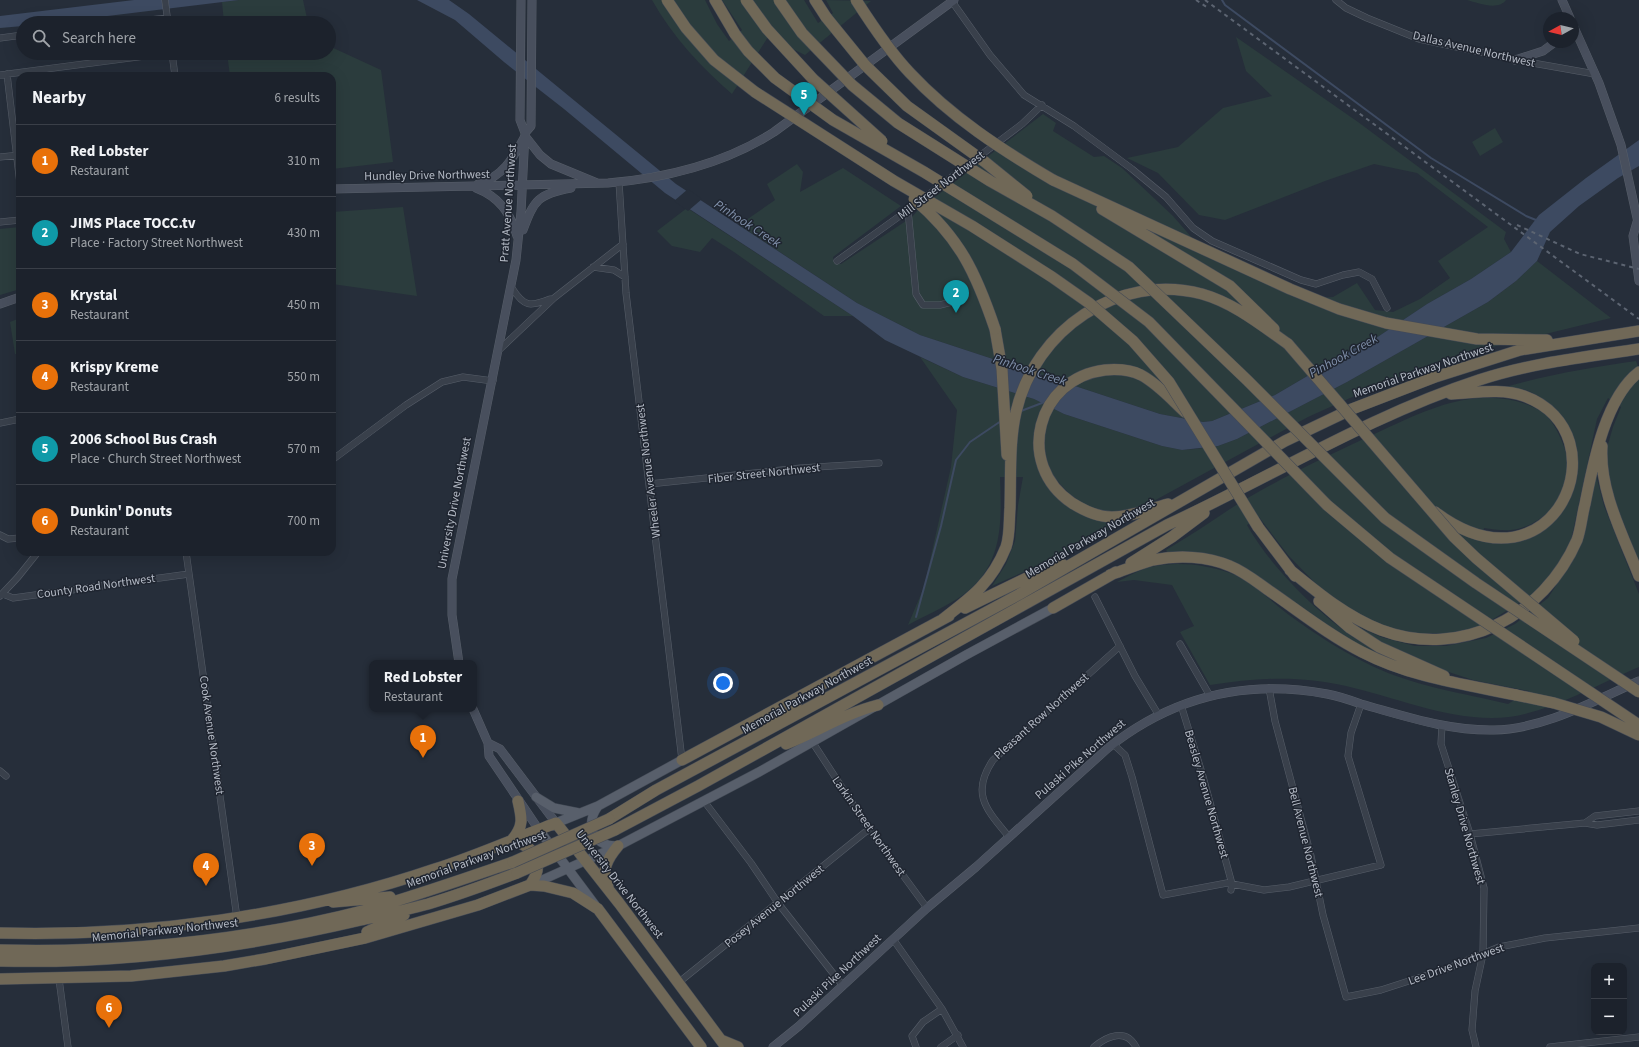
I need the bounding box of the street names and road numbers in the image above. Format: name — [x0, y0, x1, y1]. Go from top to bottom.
street label: Dallas Avenue Northwest — [1411, 27, 1537, 72]
street label: Pratt Avenue Northwest — [496, 143, 521, 263]
street label: Mill Street Northwest — [894, 147, 988, 224]
street label: Hundley Drive Northwest — [364, 166, 490, 185]
street label: Memorial Parkway Northwest — [1351, 338, 1495, 402]
street label: Wheeler Avenue Northwest — [632, 403, 665, 539]
street label: University Drive Northwest — [433, 436, 476, 570]
street label: Fiber Street Northwest — [707, 459, 821, 488]
street label: Memorial Parkway Northwest — [1022, 494, 1158, 583]
street label: County Road Northwest — [36, 570, 156, 603]
street label: Memorial Parkway Northwest — [739, 652, 876, 739]
street label: Pleasant Row Northwest — [990, 669, 1092, 764]
street label: Cook Avenue Northwest — [195, 674, 228, 796]
street label: Pulaski Pike Northwest — [1031, 715, 1129, 804]
street label: Beasley Avenue Northwest — [1180, 728, 1233, 860]
street label: Stanley Drive Northwest — [1440, 766, 1489, 886]
street label: Larkin Street Northwest — [828, 773, 910, 880]
street label: Bell Avenue Northwest — [1284, 785, 1327, 899]
street label: Memorial Parkway Northwest — [404, 826, 548, 893]
street label: University Drive Northwest — [572, 826, 667, 942]
street label: Posey Avenue Northwest — [721, 861, 828, 952]
street label: Memorial Parkway Northwest — [91, 914, 239, 947]
street label: Pulaski Pike Northwest — [790, 930, 885, 1021]
street label: Lee Drive Northwest — [1406, 939, 1506, 990]

